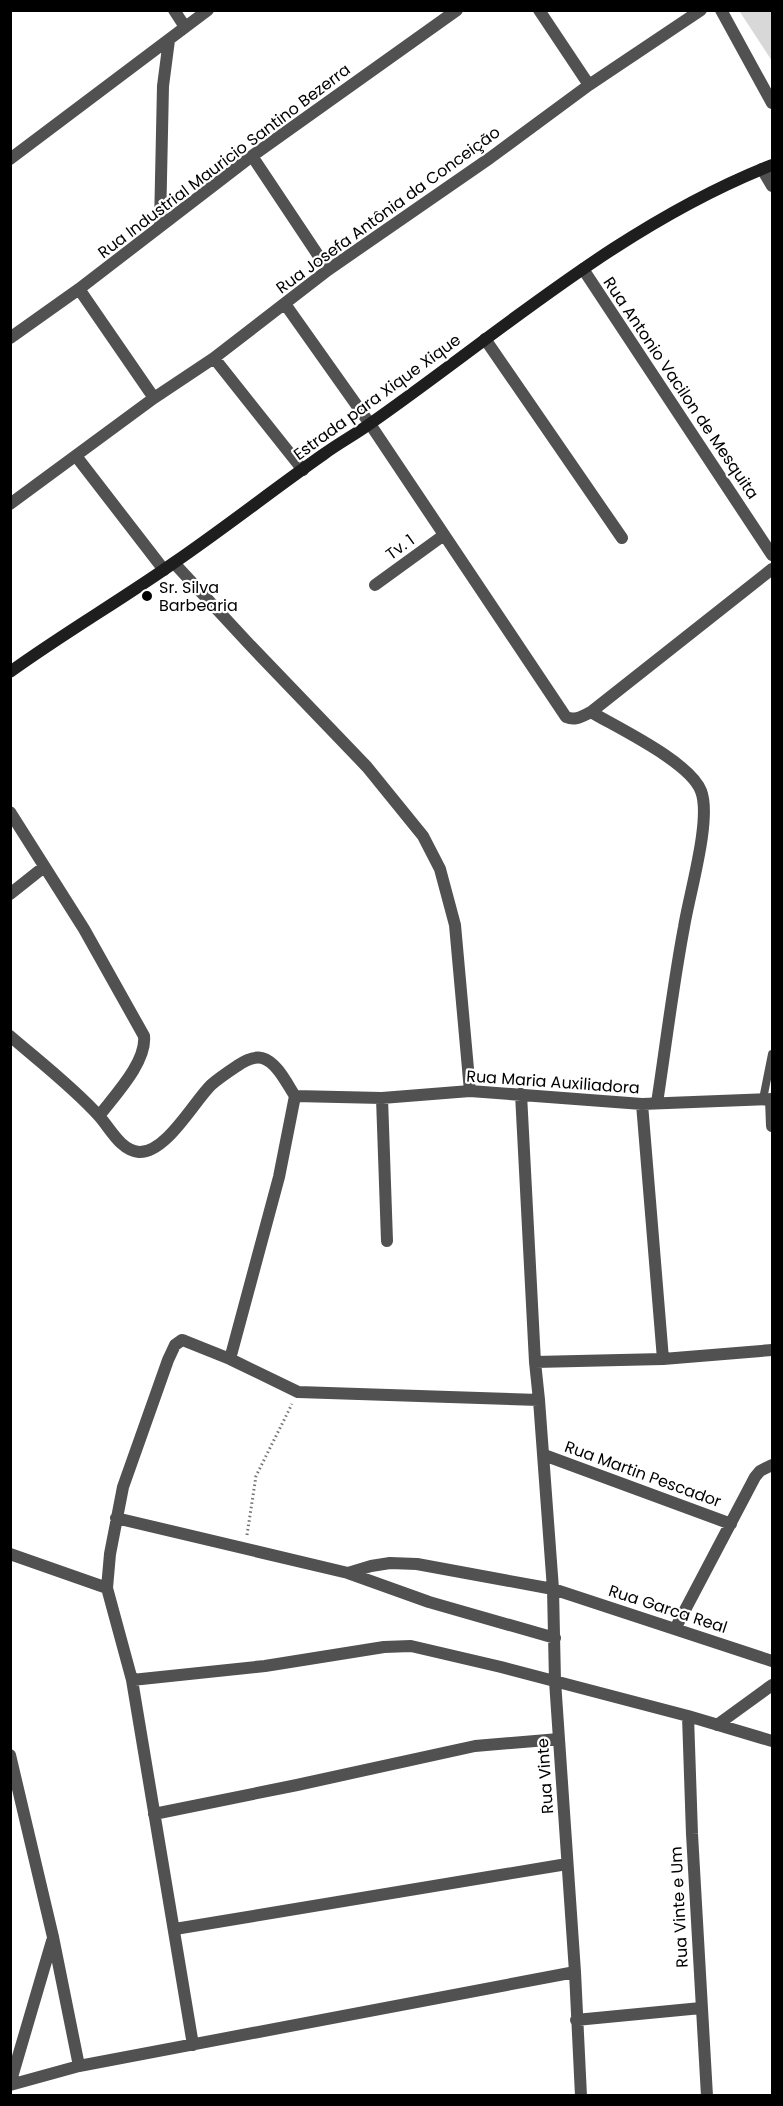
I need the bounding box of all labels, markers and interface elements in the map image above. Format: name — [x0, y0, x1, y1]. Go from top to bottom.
street label: Rua Industrial Mauricio Santino Bezerra — [93, 58, 355, 264]
street label: Rua Josefa Antônia da Conceição — [271, 121, 505, 299]
street label: Rua Antonio Vacilon de Mesquita — [598, 272, 764, 504]
street label: Estrada para Xique Xique — [289, 328, 465, 466]
street label: Tv. 1 — [381, 529, 419, 565]
place label: Sr. Silva Barbearia — [159, 576, 238, 617]
marker: Sr. Silva Barbearia — [140, 589, 154, 603]
street label: Rua Maria Auxiliadora — [466, 1064, 640, 1100]
street label: Rua Martin Pescador — [562, 1435, 724, 1513]
street label: Rua Garca Real — [606, 1579, 730, 1639]
street label: Rua Vinte — [531, 1737, 559, 1815]
street label: Rua Vinte e Um — [664, 1846, 694, 1968]

